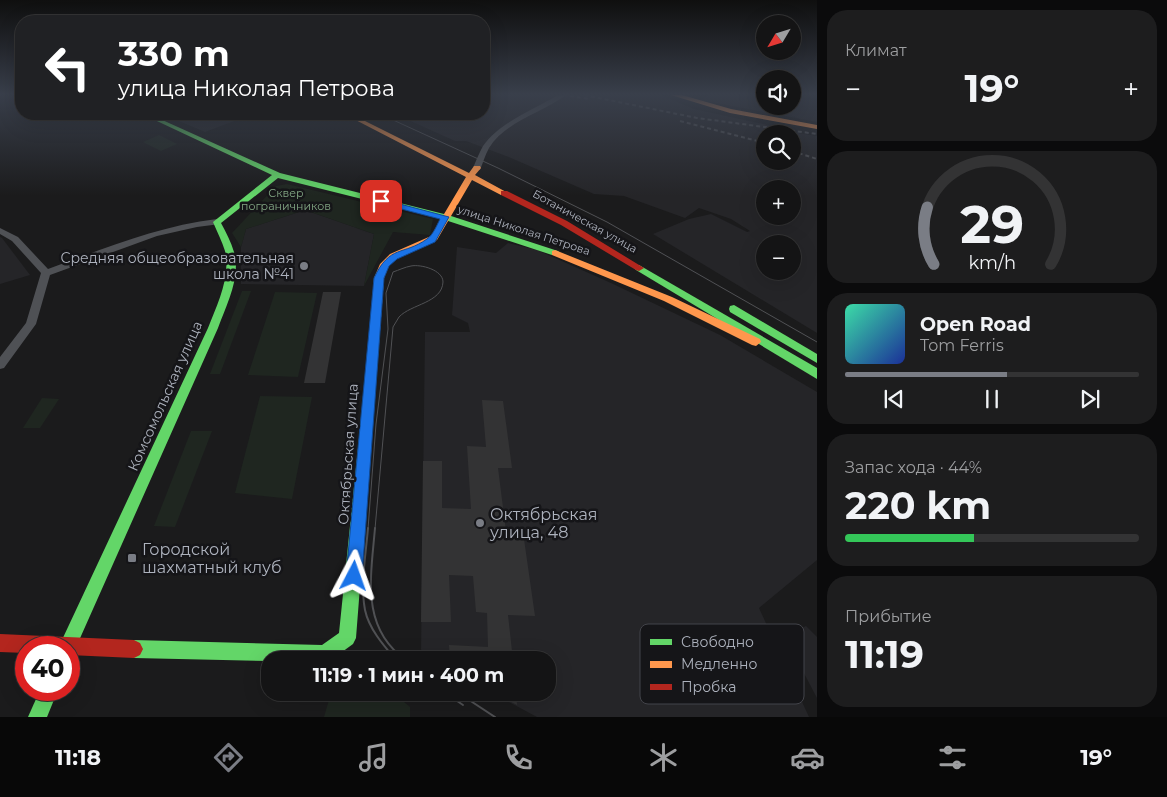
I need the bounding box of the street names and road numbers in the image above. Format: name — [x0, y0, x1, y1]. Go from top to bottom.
street label: Ботаническая улица — [530, 186, 640, 256]
street label: улица Николая Петрова — [455, 202, 592, 258]
street label: Комсомольская улица — [124, 318, 206, 474]
street label: Октябрьская улица — [334, 383, 362, 525]

